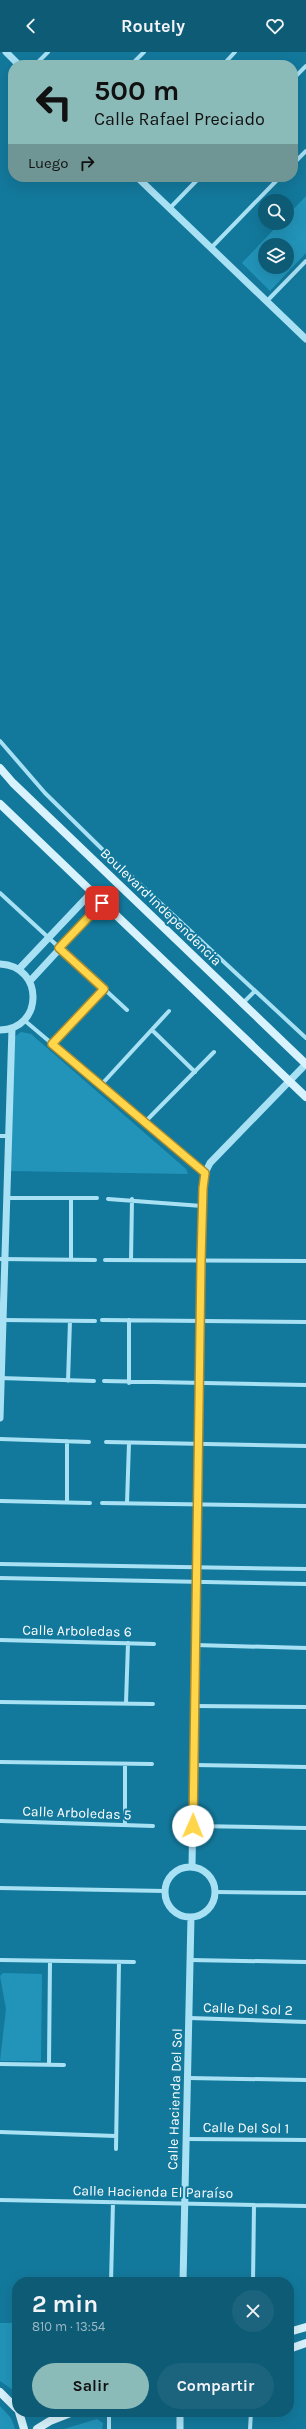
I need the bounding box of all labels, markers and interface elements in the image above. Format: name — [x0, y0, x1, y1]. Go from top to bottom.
icon: back — [20, 15, 42, 37]
text: Routely — [121, 15, 185, 37]
icon: heart — [264, 15, 286, 37]
text: 500 m — [94, 74, 179, 107]
icon: left — [28, 76, 80, 128]
text: Calle Rafael Preciado — [94, 108, 265, 130]
icon: right — [76, 152, 98, 174]
text: Luego — [28, 154, 68, 172]
map controls — [258, 194, 294, 274]
button: search — [258, 194, 294, 230]
button: layers — [258, 238, 294, 274]
street label: Boulevard Independencia — [97, 845, 225, 969]
pin — [85, 886, 119, 920]
icon: arrive — [91, 892, 113, 914]
street label: Calle Arboledas 6 — [22, 1622, 132, 1640]
street label: Calle Arboledas 5 — [22, 1803, 132, 1823]
position arrow — [172, 1805, 214, 1847]
street label: Calle Del Sol 2 — [203, 1999, 293, 2019]
street label: Calle Hacienda Del Sol — [164, 2028, 186, 2170]
street label: Calle Del Sol 1 — [203, 2119, 289, 2137]
street label: Calle Hacienda El Paraíso — [73, 2182, 233, 2202]
text: 2 min — [32, 2290, 98, 2318]
button: close — [232, 2290, 274, 2332]
text: 810 m · 13:54 — [32, 2319, 105, 2334]
button: Salir — [32, 2363, 149, 2409]
button: Compartir — [157, 2363, 274, 2409]

